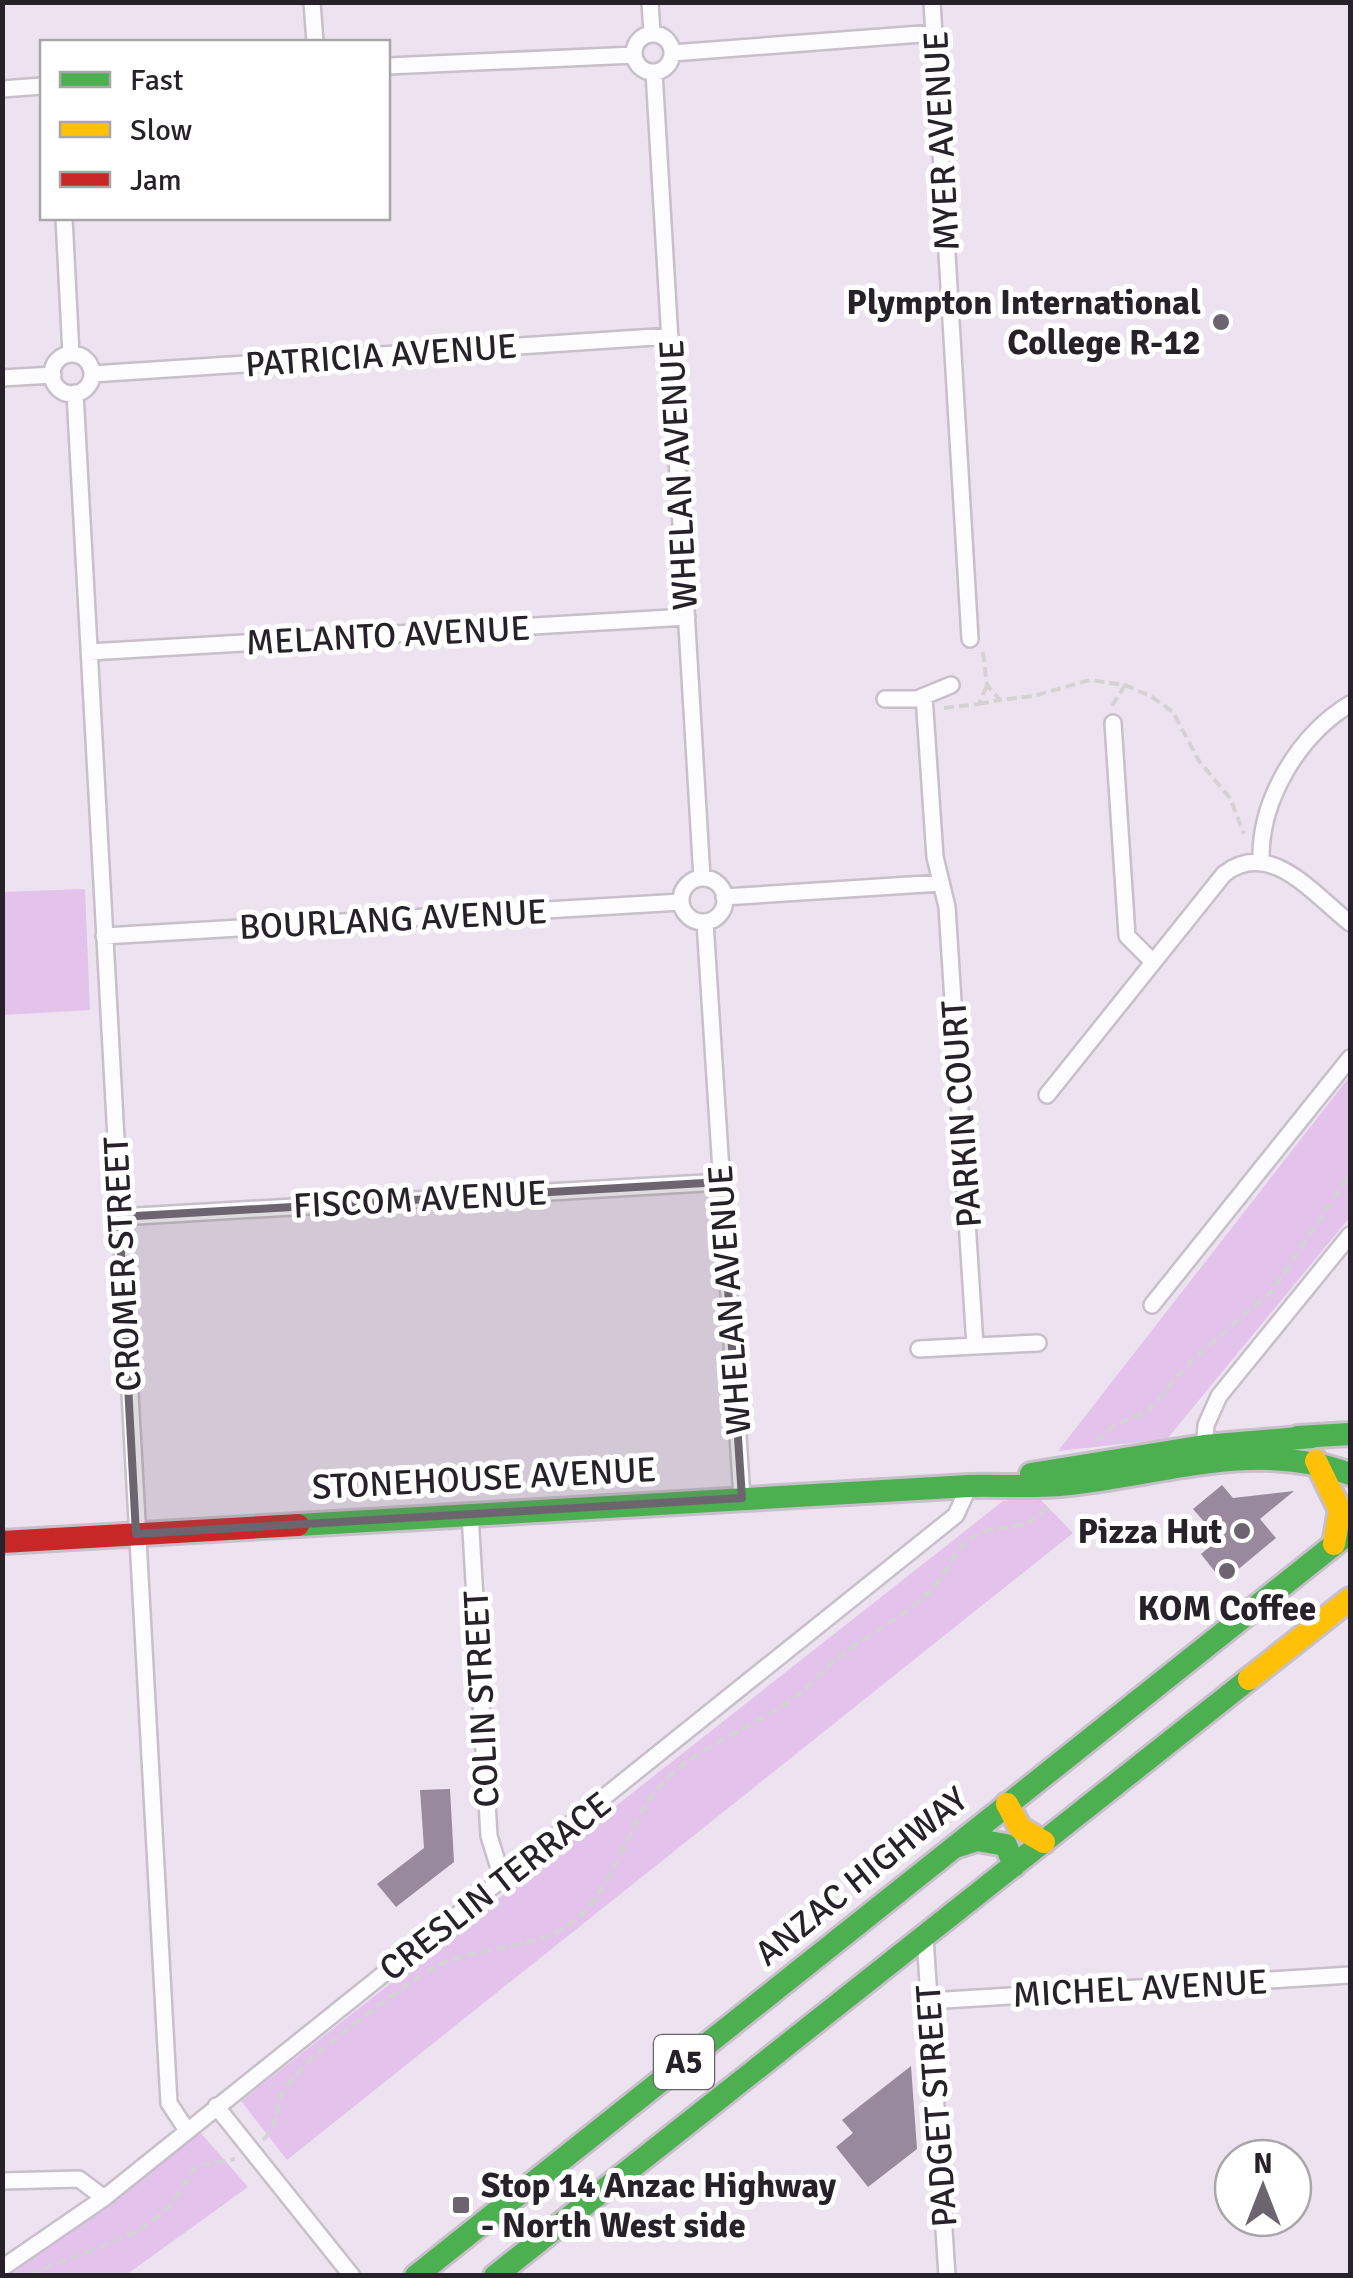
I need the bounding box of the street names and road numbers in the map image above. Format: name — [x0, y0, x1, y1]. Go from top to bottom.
street label: MYER AVENUE — [914, 30, 969, 252]
street label: PATRICIA AVENUE — [244, 325, 518, 386]
street label: WHELAN AVENUE — [650, 339, 707, 611]
street label: MELANTO AVENUE — [245, 607, 531, 664]
street label: BOURLANG AVENUE — [238, 890, 548, 949]
street label: PARKIN COURT — [932, 999, 991, 1229]
street label: CROMER STREET — [94, 1136, 151, 1392]
street label: WHELAN AVENUE — [699, 1164, 760, 1436]
street label: FISCOM AVENUE — [292, 1171, 548, 1228]
street label: STONEHOUSE AVENUE — [311, 1448, 657, 1509]
street label: COLIN STREET — [454, 1589, 509, 1809]
street label: ANZAC HIGHWAY — [747, 1777, 976, 1975]
street label: CRESLIN TERRACE — [371, 1783, 620, 1990]
street label: MICHEL AVENUE — [1011, 1960, 1269, 2017]
street label: PADGET STREET — [907, 1983, 966, 2228]
road number: A5 — [654, 2035, 714, 2089]

